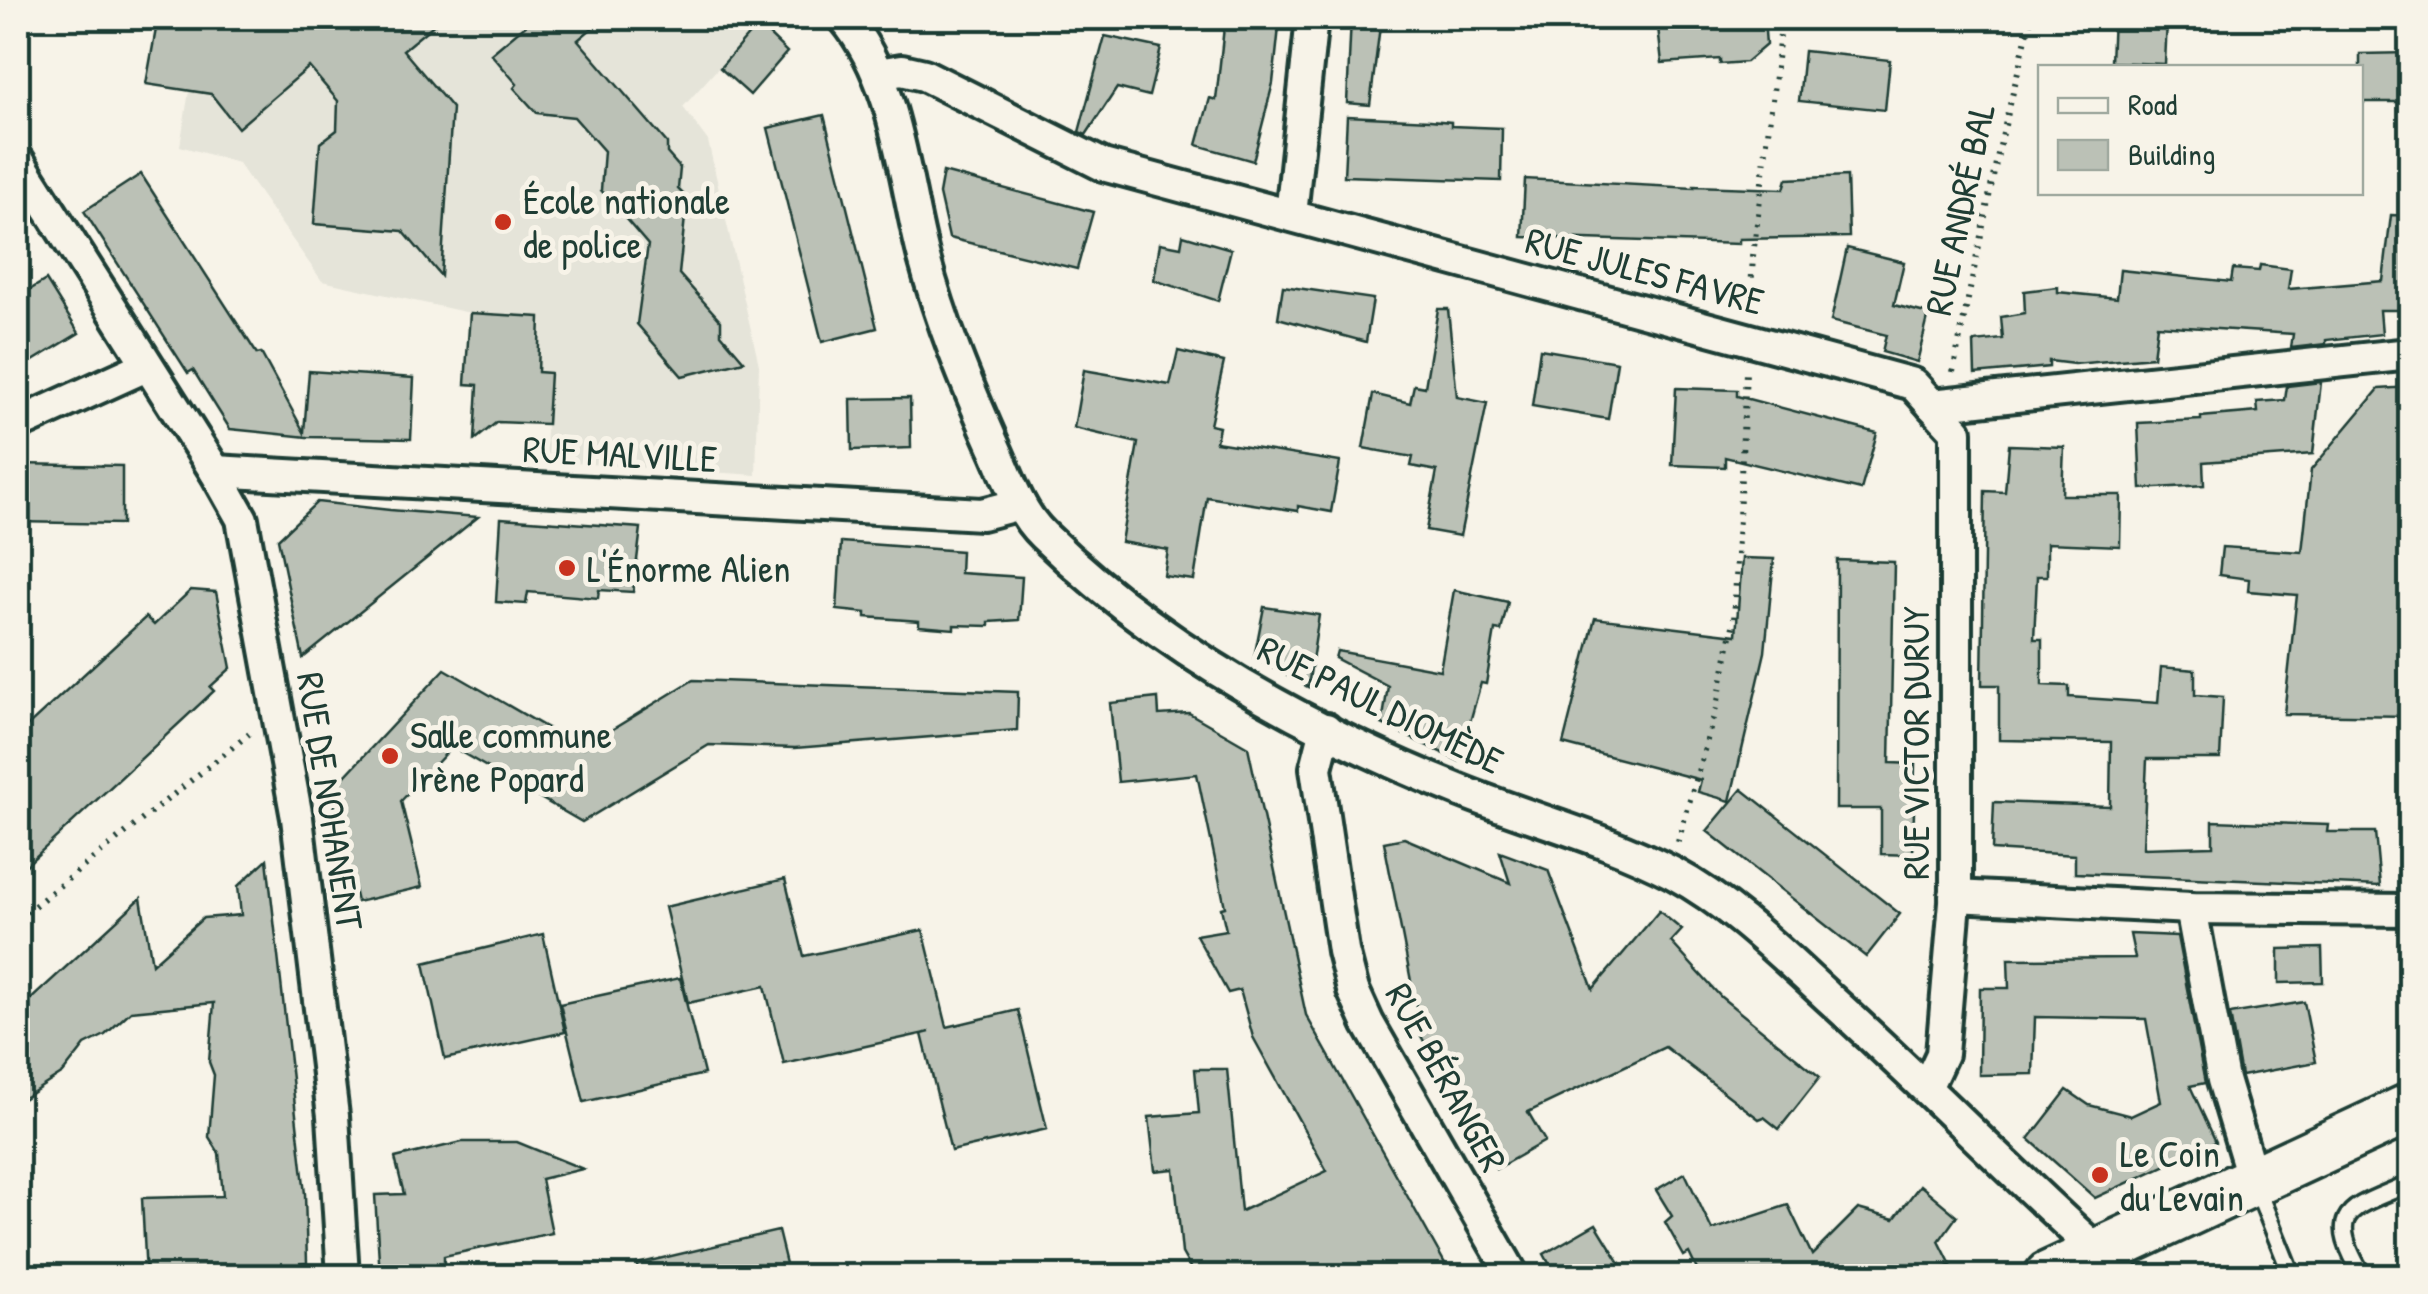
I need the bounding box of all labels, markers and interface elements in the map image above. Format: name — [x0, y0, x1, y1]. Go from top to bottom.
legend — [2038, 65, 2363, 195]
text: Road — [2128, 84, 2177, 124]
street label: RUE ANDRÉ BAL — [1911, 98, 2007, 320]
text: Building — [2128, 134, 2215, 174]
place label: École nationale de police — [523, 174, 730, 270]
marker: École nationale de police — [492, 211, 514, 233]
street label: RUE JULES FAVRE — [1520, 213, 1770, 327]
street label: RUE MALVILLE — [522, 422, 719, 484]
place label: L'Énorme Alien — [587, 542, 790, 594]
marker: L'Énorme Alien — [556, 557, 578, 579]
street label: RUE VICTOR DURUY — [1889, 606, 1941, 880]
street label: RUE PAUL DIOMÈDE — [1250, 622, 1512, 786]
street label: RUE DE NOHANENT — [285, 669, 377, 935]
place label: Salle commune Irène Popard — [410, 708, 612, 804]
marker: Salle commune Irène Popard — [379, 745, 401, 767]
street label: RUE BÉRANGER — [1374, 973, 1520, 1181]
place label: Le Coin du Levain — [2120, 1127, 2244, 1223]
marker: Le Coin du Levain — [2089, 1164, 2111, 1186]

